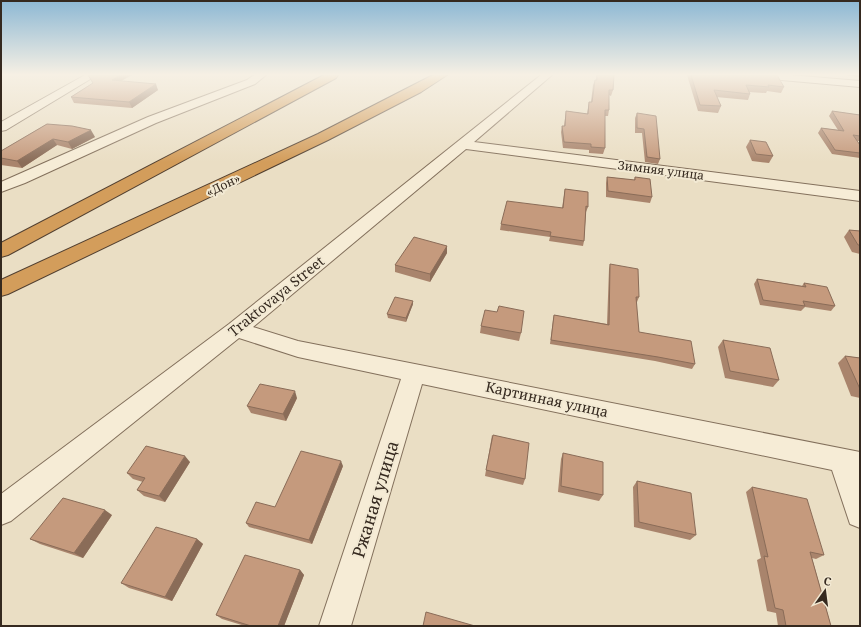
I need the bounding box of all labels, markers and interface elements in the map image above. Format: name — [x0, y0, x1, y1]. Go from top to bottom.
street label: Зимняя улица — [617, 156, 705, 184]
street label: «Дон» — [203, 169, 243, 201]
street label: Traktovaya Street — [224, 251, 328, 341]
street label: Картинная улица — [484, 377, 610, 421]
street label: Ржаная улица — [346, 438, 404, 560]
north arrow — [805, 571, 845, 611]
text: С — [822, 573, 833, 589]

